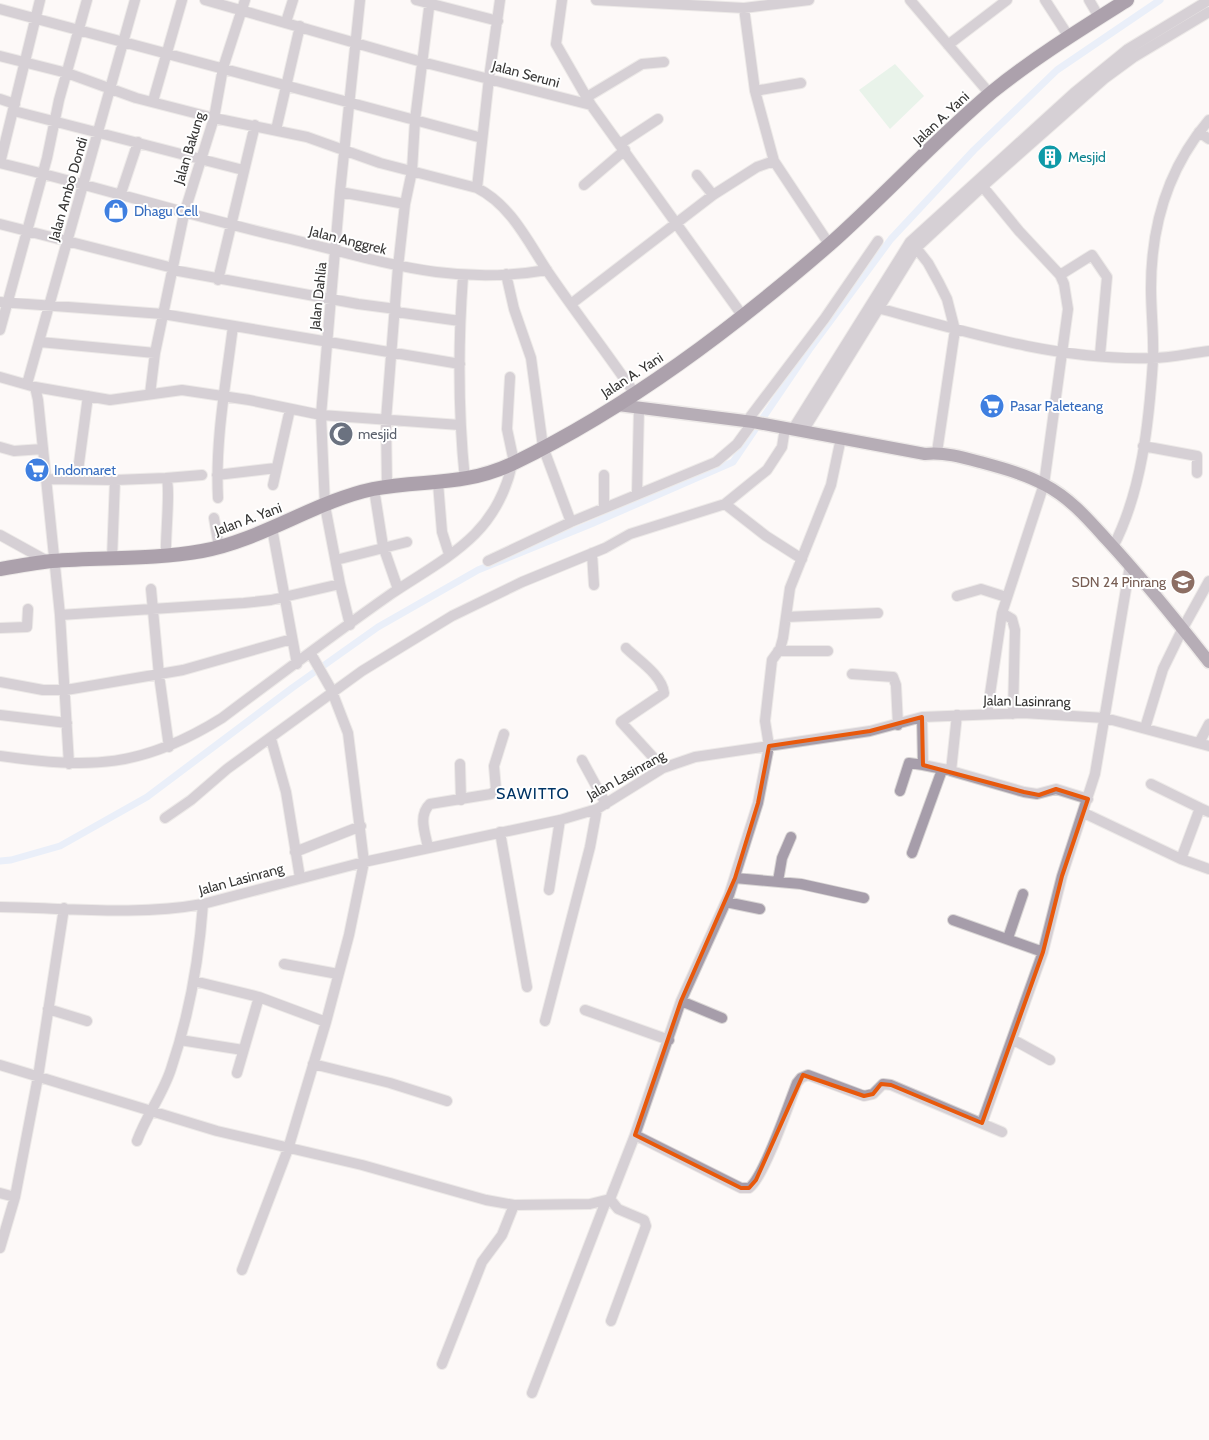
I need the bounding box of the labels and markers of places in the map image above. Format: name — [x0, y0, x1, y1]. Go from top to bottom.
building icon: Mesjid — [1037, 144, 1063, 170]
place label: Mesjid — [1068, 148, 1106, 166]
shop icon: Dhagu Cell — [103, 198, 129, 224]
place label: Dhagu Cell — [134, 202, 199, 220]
supermarket icon: Pasar Paleteang — [979, 393, 1005, 419]
place label: Pasar Paleteang — [1010, 397, 1104, 415]
mosque icon: mesjid — [328, 421, 354, 447]
place label: mesjid — [358, 425, 397, 443]
supermarket icon: Indomaret — [24, 457, 50, 483]
place label: Indomaret — [54, 461, 116, 479]
school or university icon: SDN 24 Pinrang — [1170, 569, 1196, 595]
place label: SDN 24 Pinrang — [1072, 573, 1167, 591]

